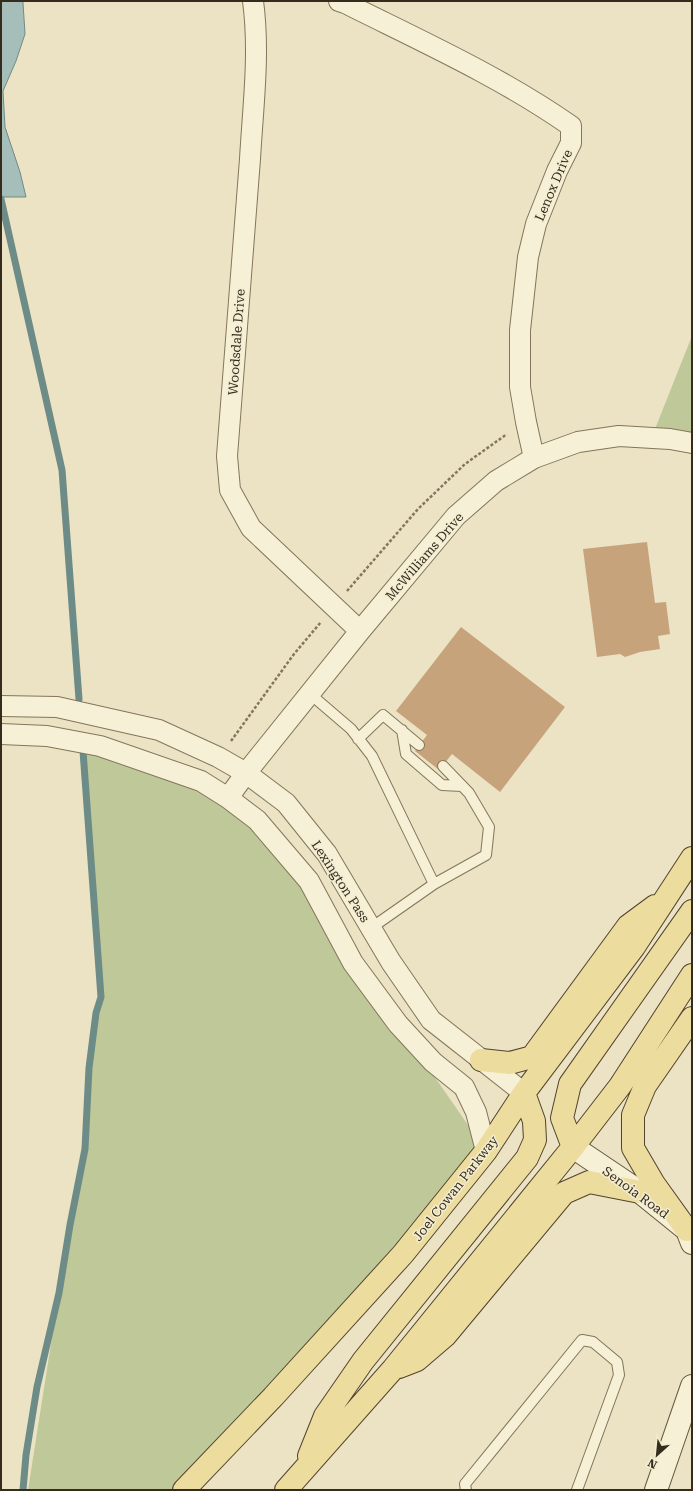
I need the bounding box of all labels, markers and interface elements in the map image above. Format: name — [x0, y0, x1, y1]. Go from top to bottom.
street label: Lenox Drive — [532, 147, 575, 223]
street label: Woodsdale Drive — [225, 288, 248, 396]
street label: McWilliams Drive — [382, 510, 466, 603]
street label: Lexington Pass — [309, 838, 373, 925]
street label: Joel Cowan Parkway — [410, 1133, 501, 1244]
street label: Senoia Road — [600, 1163, 672, 1222]
north arrow — [637, 1435, 677, 1475]
text: N — [645, 1456, 659, 1471]

